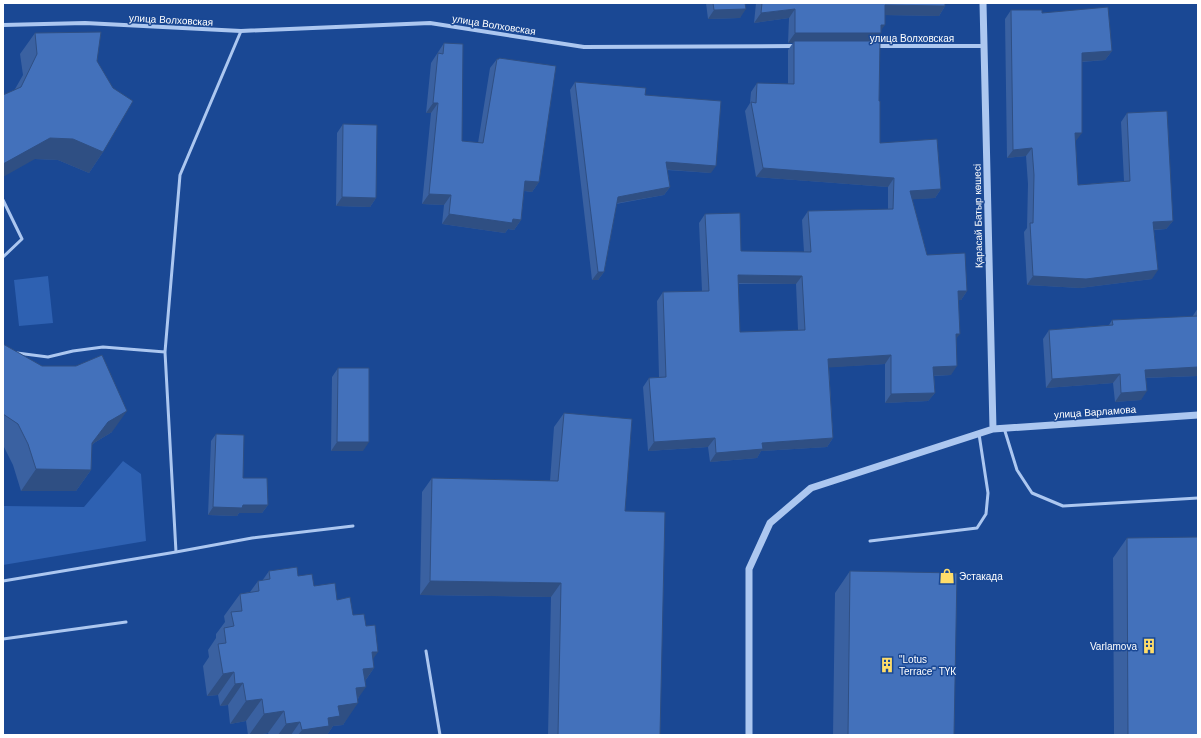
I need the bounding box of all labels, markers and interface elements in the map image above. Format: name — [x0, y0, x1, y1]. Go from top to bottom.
street label: улица Волховская — [129, 12, 213, 28]
street label: улица Волховская — [451, 13, 537, 37]
street label: улица Волховская — [870, 33, 954, 44]
street label: Қарасай Батыр көшесі — [972, 164, 984, 268]
street label: улица Варламова — [1054, 404, 1137, 420]
shop icon: Эстакада — [938, 567, 956, 585]
place label: Эстакада — [959, 571, 1003, 582]
building icon: Varlamova — [1140, 637, 1158, 655]
place label: Varlamova — [1090, 641, 1137, 652]
place label: "Lotus Terrace" ТҮК — [899, 654, 956, 677]
building icon: "Lotus Terrace" ТҮК — [878, 656, 896, 674]

